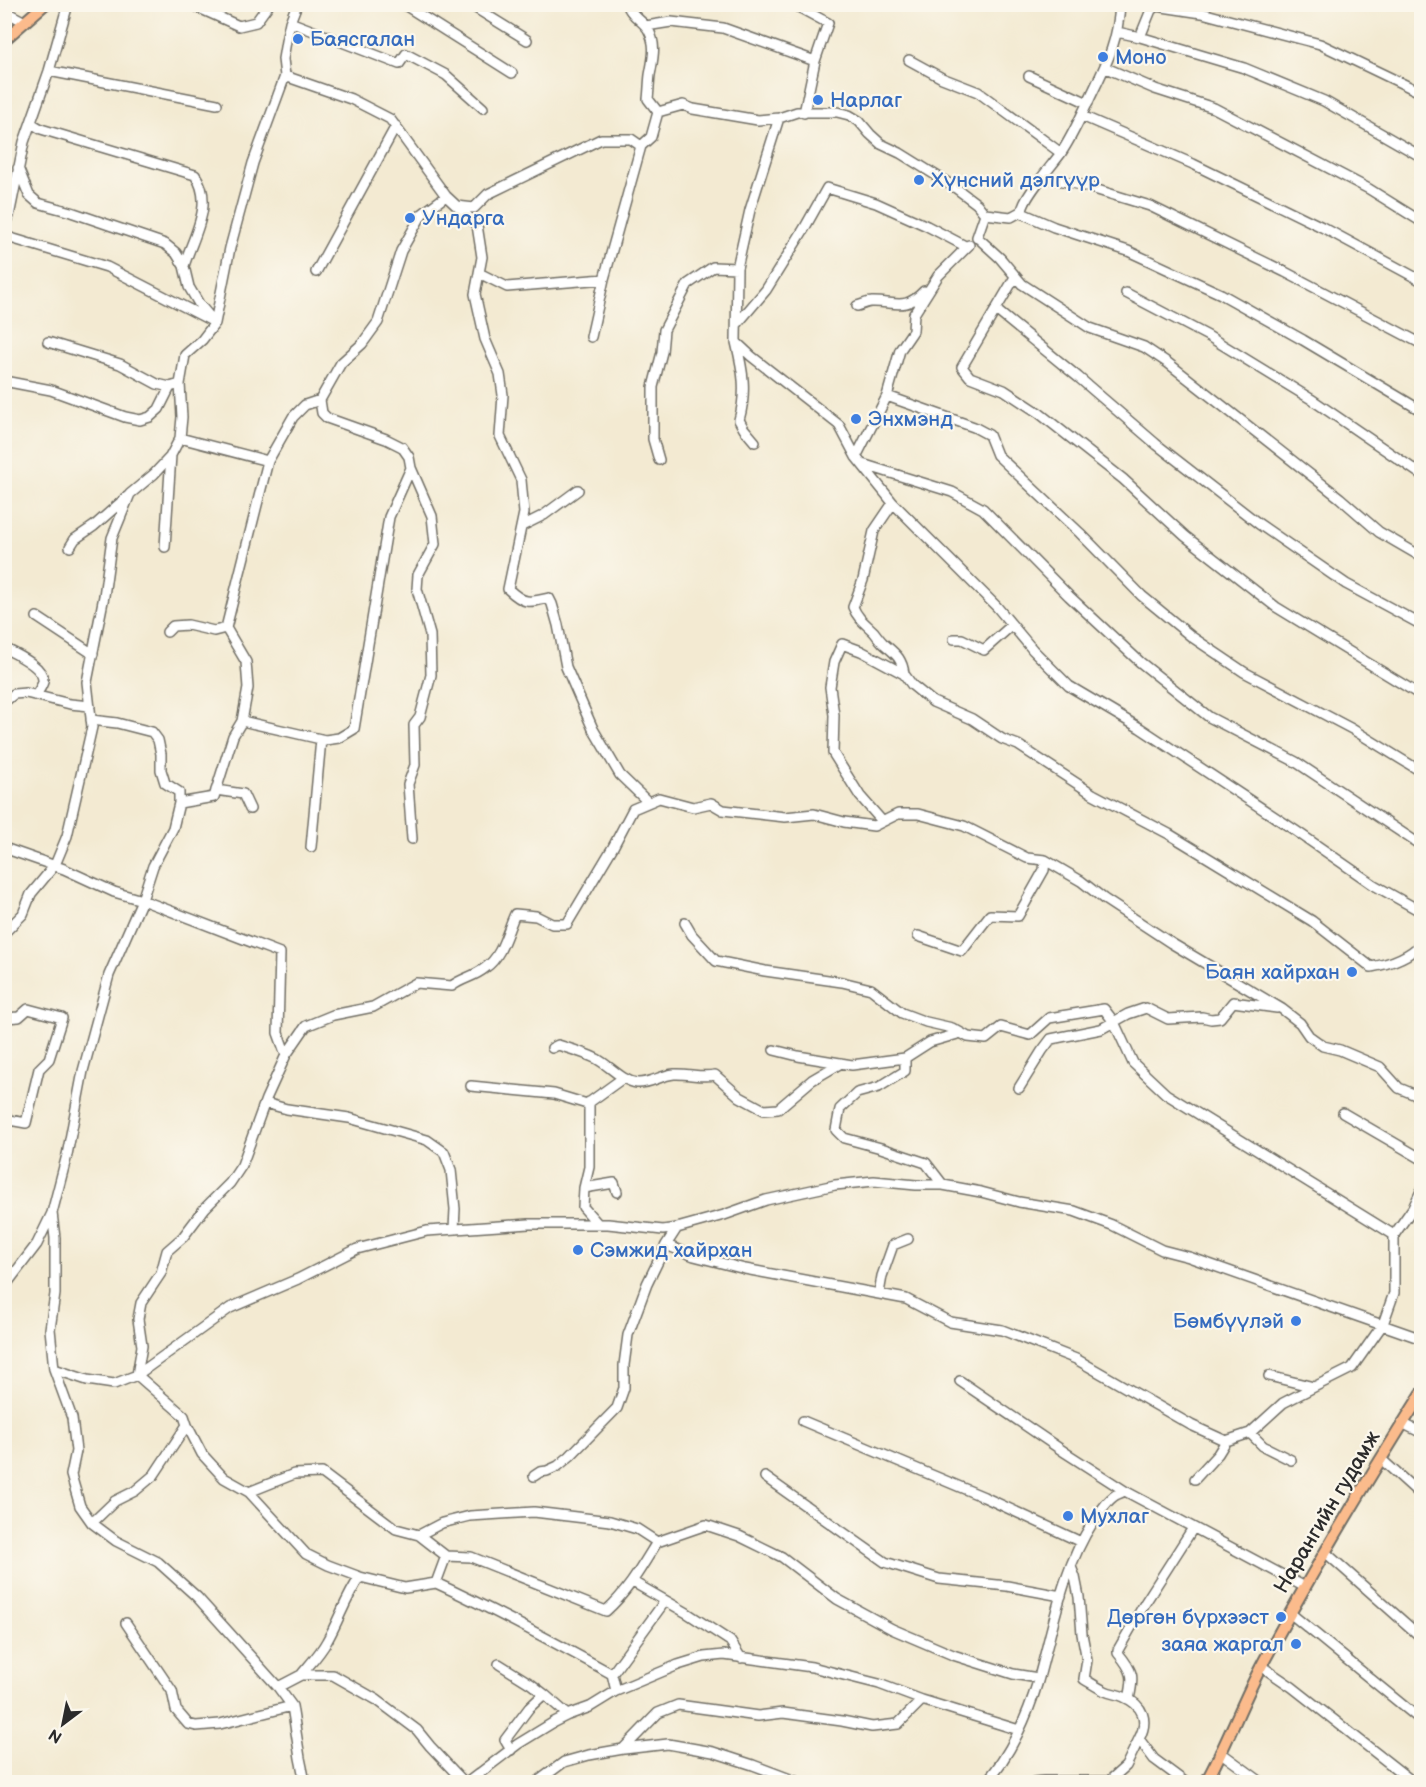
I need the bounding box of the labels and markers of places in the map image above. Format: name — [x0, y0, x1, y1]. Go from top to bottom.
place label: Баясгалан — [310, 27, 415, 52]
marker: Баясгалан — [291, 32, 305, 46]
place label: Моно — [1115, 45, 1166, 70]
marker: Моно — [1096, 50, 1110, 64]
place label: Нарлаг — [830, 88, 902, 113]
marker: Нарлаг — [811, 93, 825, 107]
place label: Хүнсний дэлгүүр — [931, 168, 1100, 193]
marker: Хүнсний дэлгүүр — [912, 173, 926, 187]
place label: Ундарга — [422, 206, 505, 231]
marker: Ундарга — [403, 211, 417, 225]
place label: Энхмэнд — [868, 407, 953, 432]
marker: Энхмэнд — [849, 412, 863, 426]
place label: Баян хайрхан — [1205, 960, 1340, 985]
marker: Баян хайрхан — [1345, 965, 1359, 979]
place label: Сэмжид хайрхан — [590, 1238, 753, 1263]
marker: Сэмжид хайрхан — [571, 1243, 585, 1257]
place label: Бөмбүүлэй — [1173, 1309, 1284, 1334]
marker: Бөмбүүлэй — [1289, 1314, 1303, 1328]
place label: Мухлаг — [1080, 1504, 1149, 1529]
marker: Мухлаг — [1061, 1509, 1075, 1523]
place label: Дөргөн бүрхээст — [1107, 1605, 1269, 1630]
marker: Дөргөн бүрхээст — [1274, 1610, 1288, 1624]
place label: заяа жаргал — [1161, 1632, 1284, 1657]
marker: заяа жаргал — [1289, 1637, 1303, 1651]

